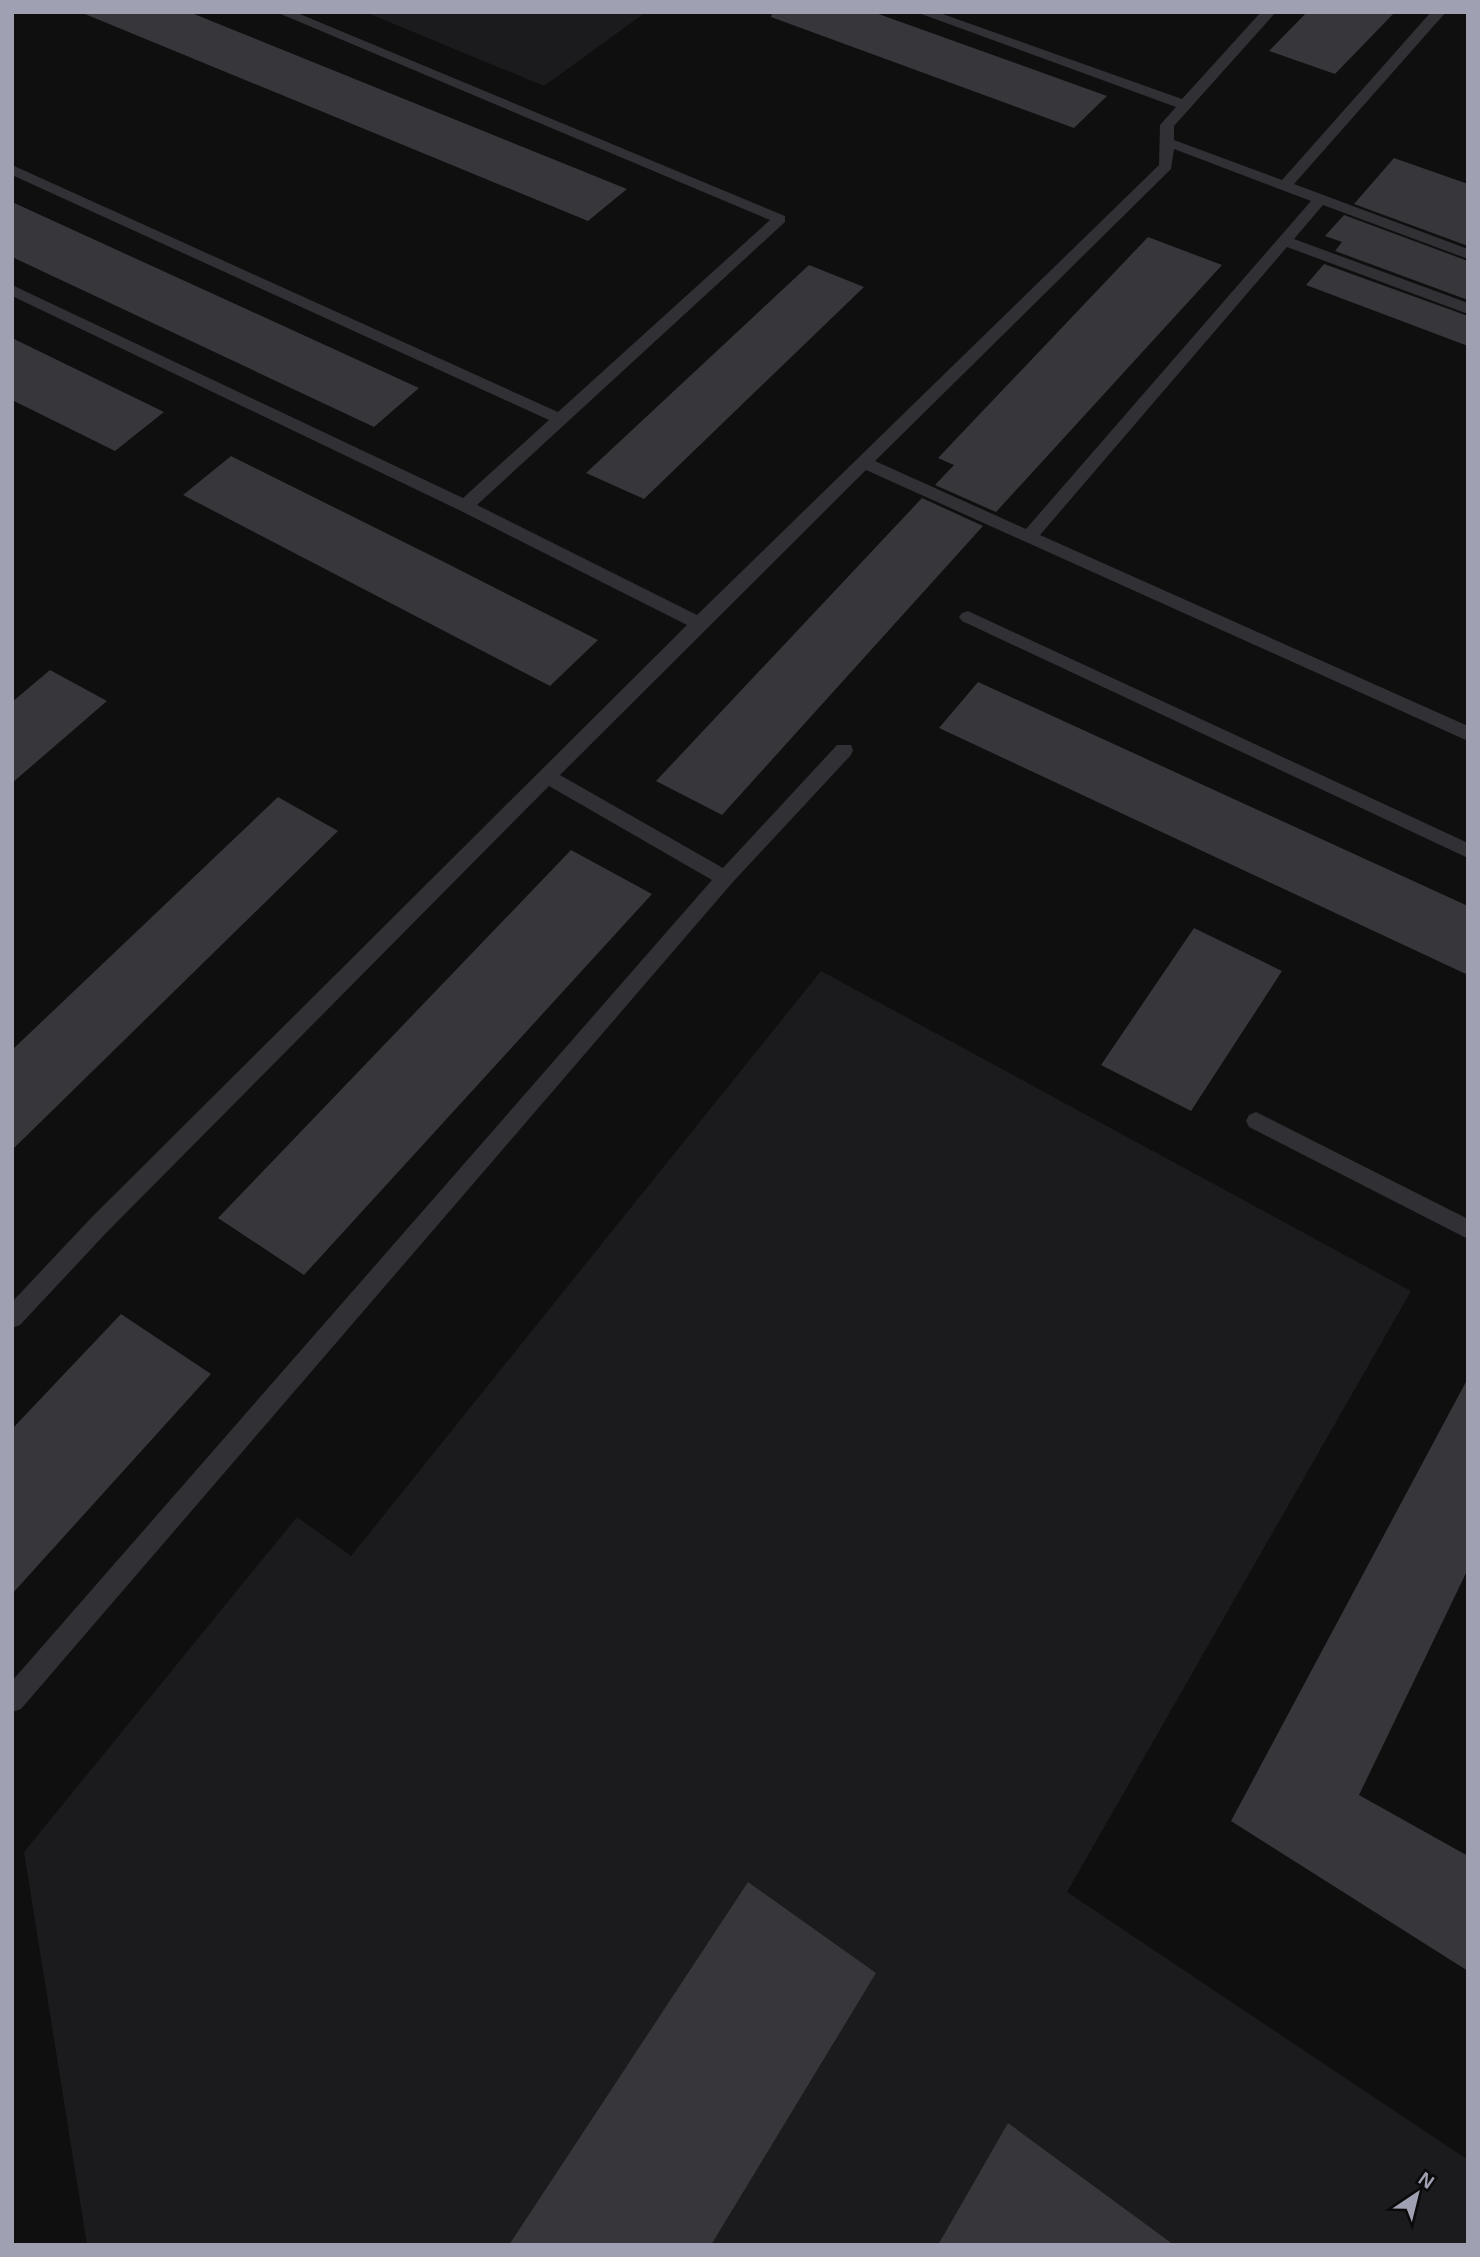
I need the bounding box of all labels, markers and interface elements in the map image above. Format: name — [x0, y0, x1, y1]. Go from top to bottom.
north arrow — [1382, 2159, 1452, 2229]
text: N — [1415, 2168, 1438, 2193]

